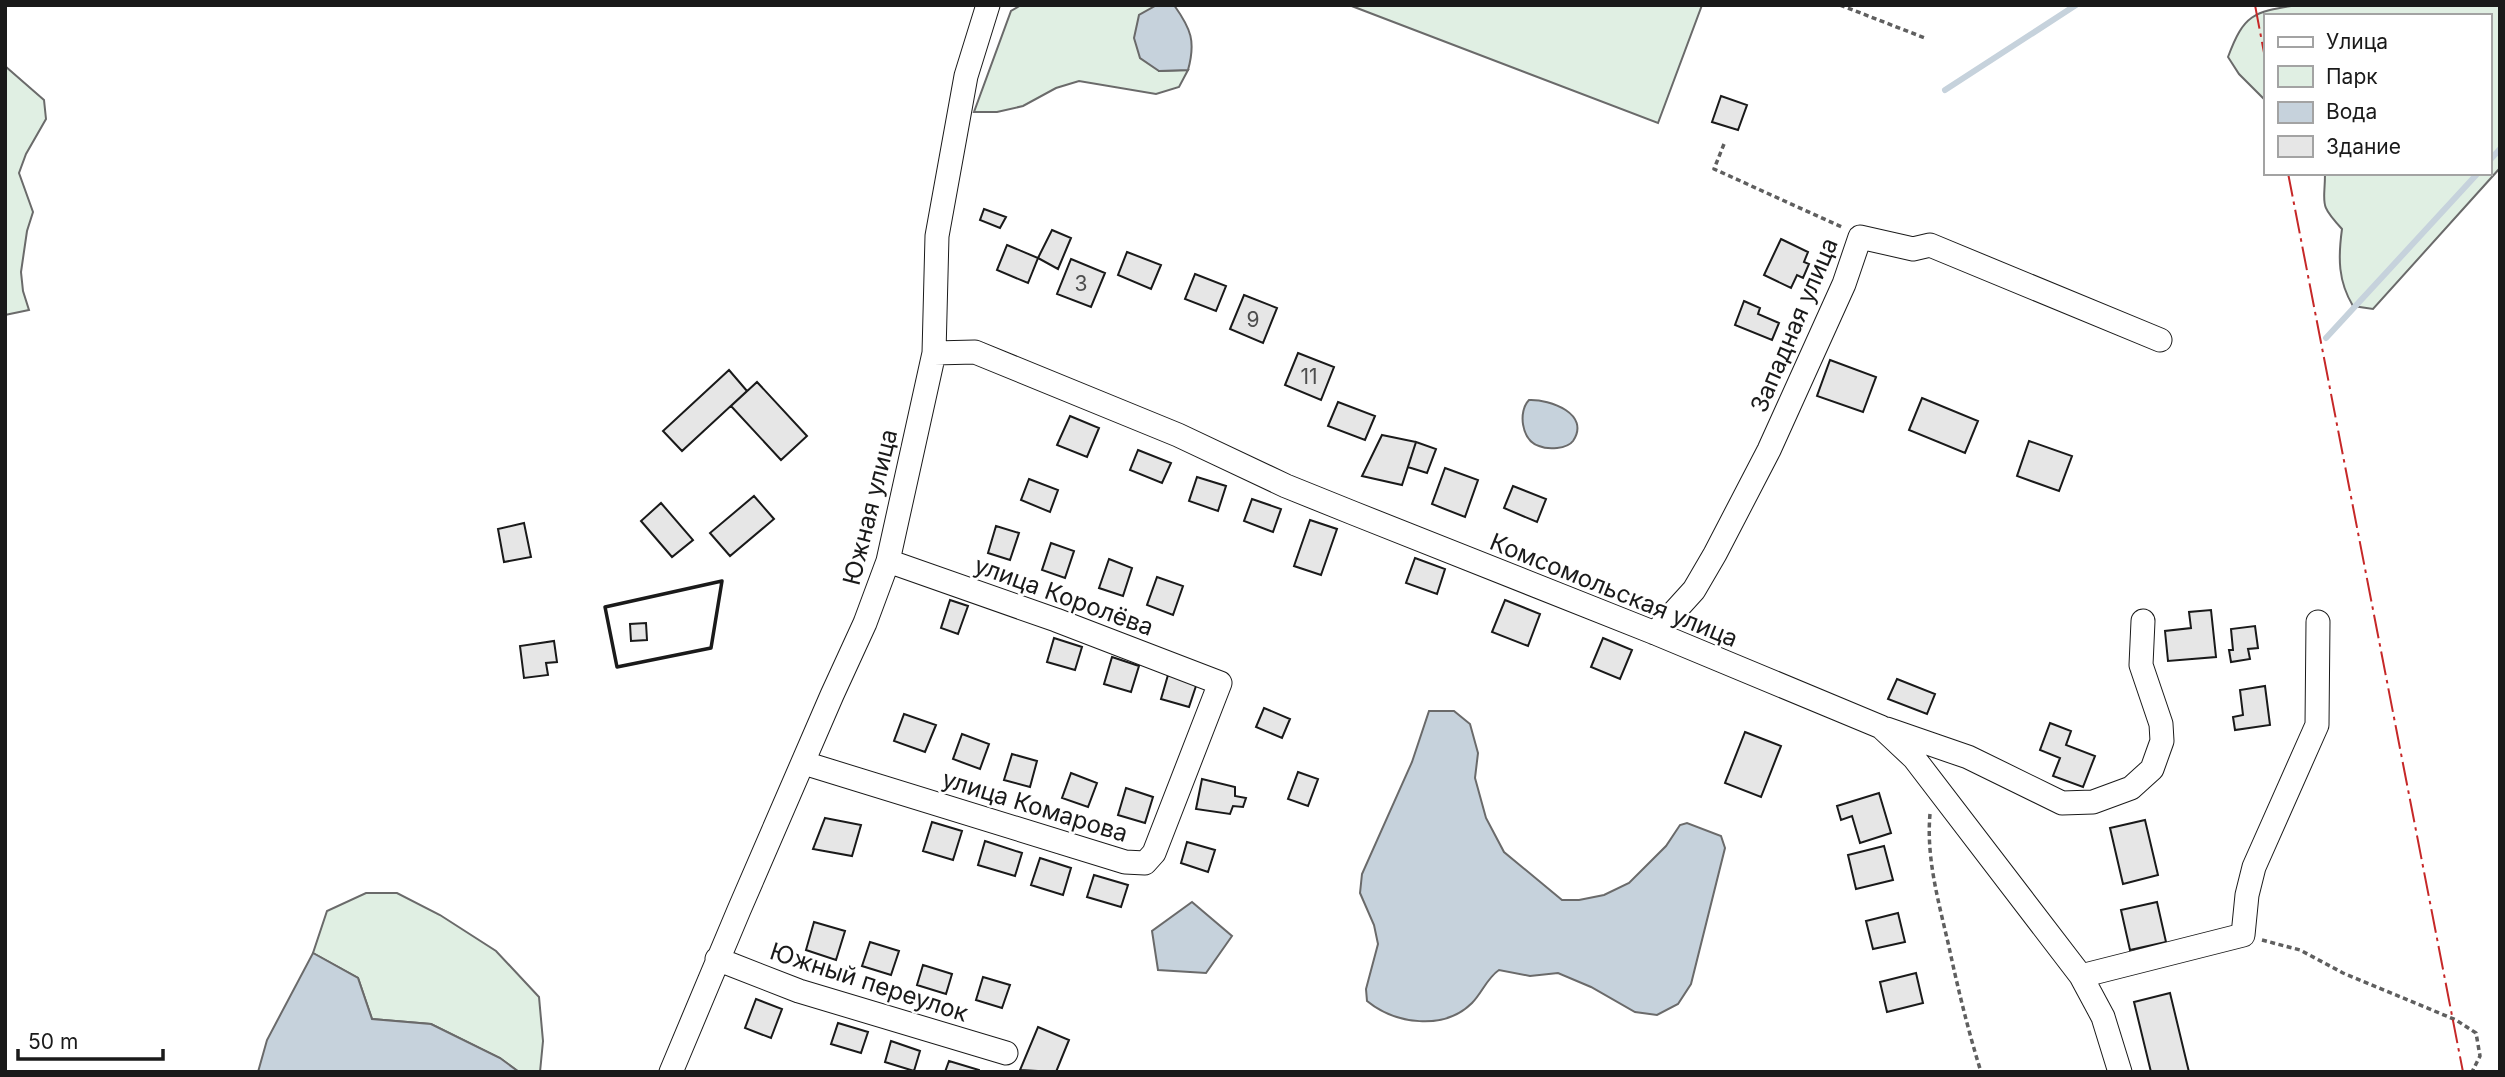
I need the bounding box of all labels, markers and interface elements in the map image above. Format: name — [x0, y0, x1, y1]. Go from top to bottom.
legend — [2264, 14, 2491, 175]
text: Улица — [2326, 29, 2388, 54]
text: Парк — [2326, 64, 2378, 89]
text: Вода — [2326, 99, 2377, 124]
text: Здание — [2326, 134, 2401, 159]
street label: Западная улица — [1744, 233, 1844, 417]
house number: 3 — [1075, 271, 1087, 296]
house number: 9 — [1246, 307, 1260, 332]
house number: 11 — [1300, 364, 1318, 389]
street label: Южная улица — [837, 426, 903, 588]
street label: Комсомольская улица — [1486, 527, 1742, 653]
street label: улица Королёва — [971, 550, 1157, 642]
street label: улица Комарова — [939, 764, 1131, 848]
street label: Южный переулок — [766, 936, 972, 1028]
scale bar — [18, 1018, 163, 1062]
text: 50 m — [28, 1029, 78, 1054]

